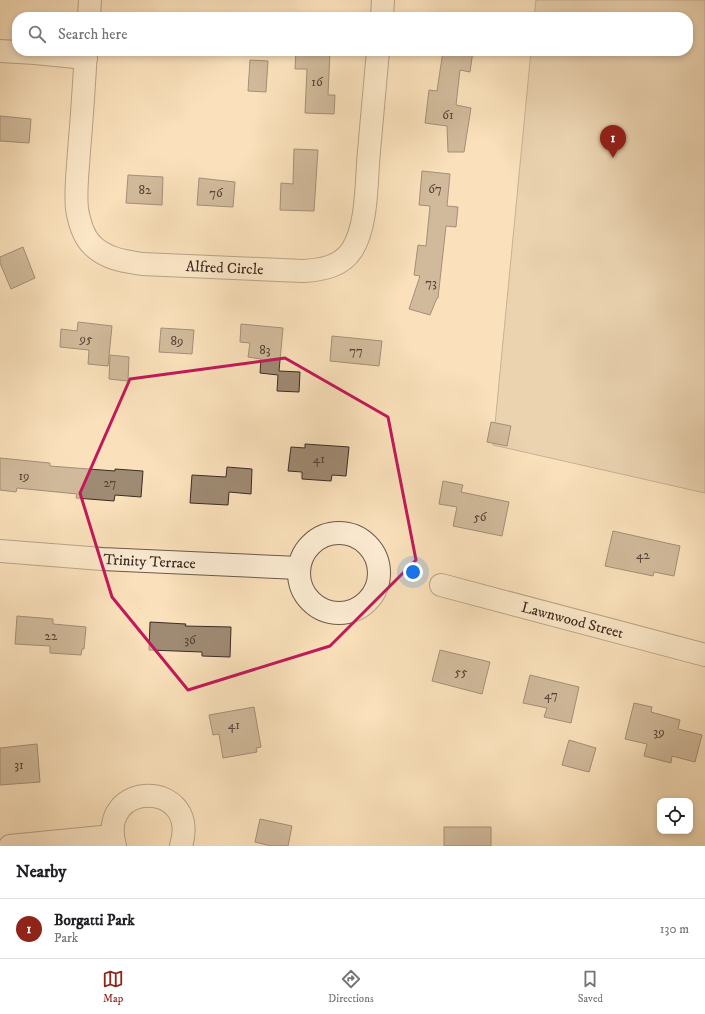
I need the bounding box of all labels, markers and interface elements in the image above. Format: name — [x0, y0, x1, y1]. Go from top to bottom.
search box — [12, 12, 693, 56]
icon: search — [26, 23, 48, 45]
text: Search here — [58, 25, 127, 44]
house number: 16 — [311, 74, 324, 90]
house number: 61 — [442, 107, 454, 123]
pin: 1 — [600, 125, 626, 158]
house number: 67 — [428, 181, 442, 197]
house number: 82 — [139, 182, 152, 198]
house number: 76 — [209, 185, 224, 201]
street label: Alfred Circle — [185, 256, 264, 279]
house number: 73 — [425, 275, 437, 291]
house number: 95 — [79, 331, 93, 347]
house number: 89 — [171, 333, 184, 349]
house number: 83 — [259, 342, 271, 358]
house number: 77 — [349, 343, 363, 359]
house number: 41 — [313, 451, 325, 467]
house number: 19 — [18, 468, 30, 484]
house number: 27 — [104, 475, 117, 491]
house number: 56 — [473, 509, 488, 525]
house number: 42 — [636, 547, 651, 563]
street label: Trinity Terrace — [103, 550, 196, 573]
your location — [403, 562, 423, 582]
street label: Lawnwood Street — [519, 597, 626, 643]
house number: 22 — [45, 628, 58, 644]
house number: 36 — [184, 632, 197, 648]
house number: 55 — [455, 664, 468, 680]
house number: 47 — [544, 687, 558, 703]
house number: 41 — [228, 717, 240, 733]
house number: 39 — [653, 724, 665, 740]
house number: 31 — [14, 757, 24, 773]
map controls — [657, 798, 693, 834]
button: locate — [657, 798, 693, 834]
text: Nearby — [16, 861, 66, 883]
text: Borgatti Park — [54, 911, 135, 930]
text: 1 — [27, 921, 31, 937]
text: 130 m — [660, 921, 689, 937]
text: Park — [54, 930, 78, 946]
tab: Map — [102, 968, 124, 1006]
tab: Directions — [328, 968, 374, 1006]
tab: Saved — [578, 968, 603, 1006]

